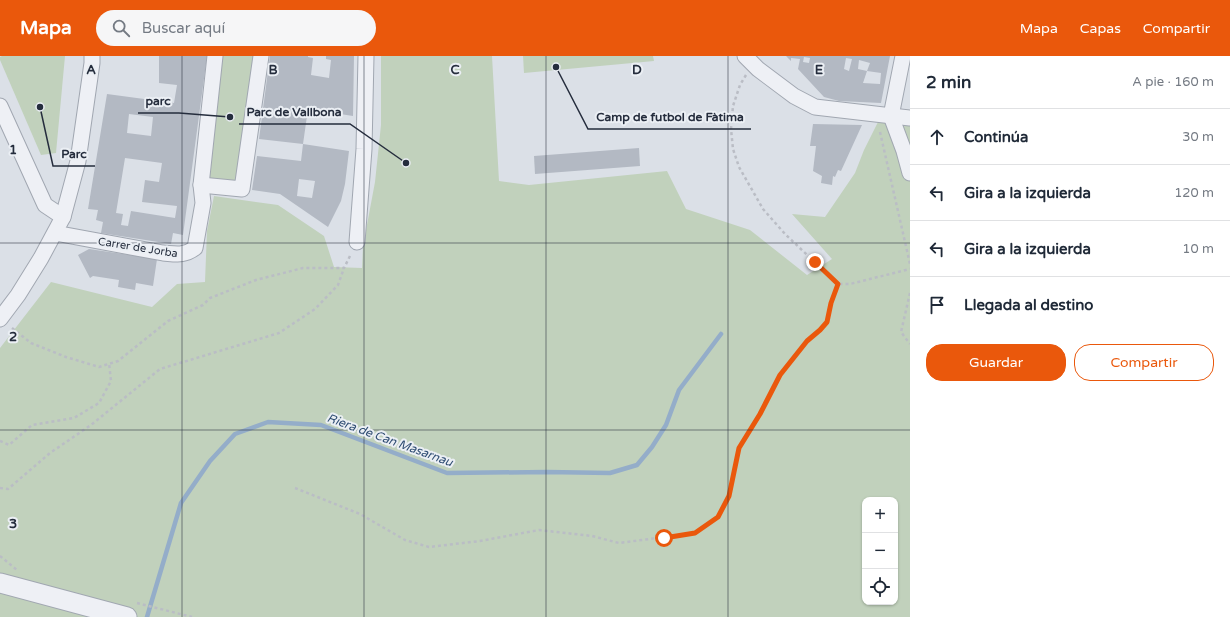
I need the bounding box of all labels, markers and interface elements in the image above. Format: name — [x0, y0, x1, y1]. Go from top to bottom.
search box — [96, 10, 376, 46]
text: Mapa — [20, 17, 72, 39]
icon: search — [110, 17, 132, 39]
text: Buscar aquí — [142, 19, 225, 37]
text: Mapa — [1020, 20, 1058, 37]
text: Capas — [1080, 20, 1121, 37]
text: Compartir — [1143, 20, 1210, 37]
text: A — [86, 62, 96, 78]
text: B — [268, 62, 278, 78]
text: C — [450, 62, 460, 78]
text: D — [632, 62, 642, 78]
text: E — [815, 62, 823, 78]
text: 2 min — [926, 72, 971, 93]
text: A pie · 160 m — [1132, 74, 1214, 90]
callout: parc — [138, 89, 179, 113]
text: parc — [145, 94, 171, 109]
callout: Parc de Vallbona — [239, 100, 350, 124]
text: Parc de Vallbona — [246, 105, 342, 119]
callout: Camp de futbol de Fàtima — [588, 105, 751, 129]
text: Camp de futbol de Fàtima — [596, 110, 744, 125]
icon: ahead — [926, 126, 948, 148]
text: Continúa — [964, 128, 1028, 146]
text: 30 m — [1182, 129, 1214, 145]
text: 1 — [9, 142, 17, 158]
callout: Parc — [53, 142, 95, 166]
text: Parc — [61, 147, 87, 161]
icon: left — [926, 182, 948, 204]
text: Gira a la izquierda — [964, 184, 1091, 202]
text: 120 m — [1174, 185, 1214, 201]
street label: Carrer de Jorba — [97, 235, 179, 260]
icon: left — [926, 238, 948, 260]
text: Gira a la izquierda — [964, 240, 1091, 258]
text: 10 m — [1182, 241, 1214, 257]
route end — [806, 253, 824, 271]
icon: arrive — [926, 294, 948, 316]
text: Llegada al destino — [964, 296, 1093, 314]
text: 2 — [9, 329, 17, 345]
button: Guardar — [926, 344, 1066, 381]
button: Compartir — [1074, 344, 1214, 381]
water label: Riera de Can Masarnau — [325, 411, 455, 469]
map controls — [862, 497, 898, 605]
button: + — [862, 497, 898, 533]
text: 3 — [9, 516, 17, 532]
route start — [655, 529, 673, 547]
button: − — [862, 533, 898, 569]
button: locate — [862, 569, 898, 605]

